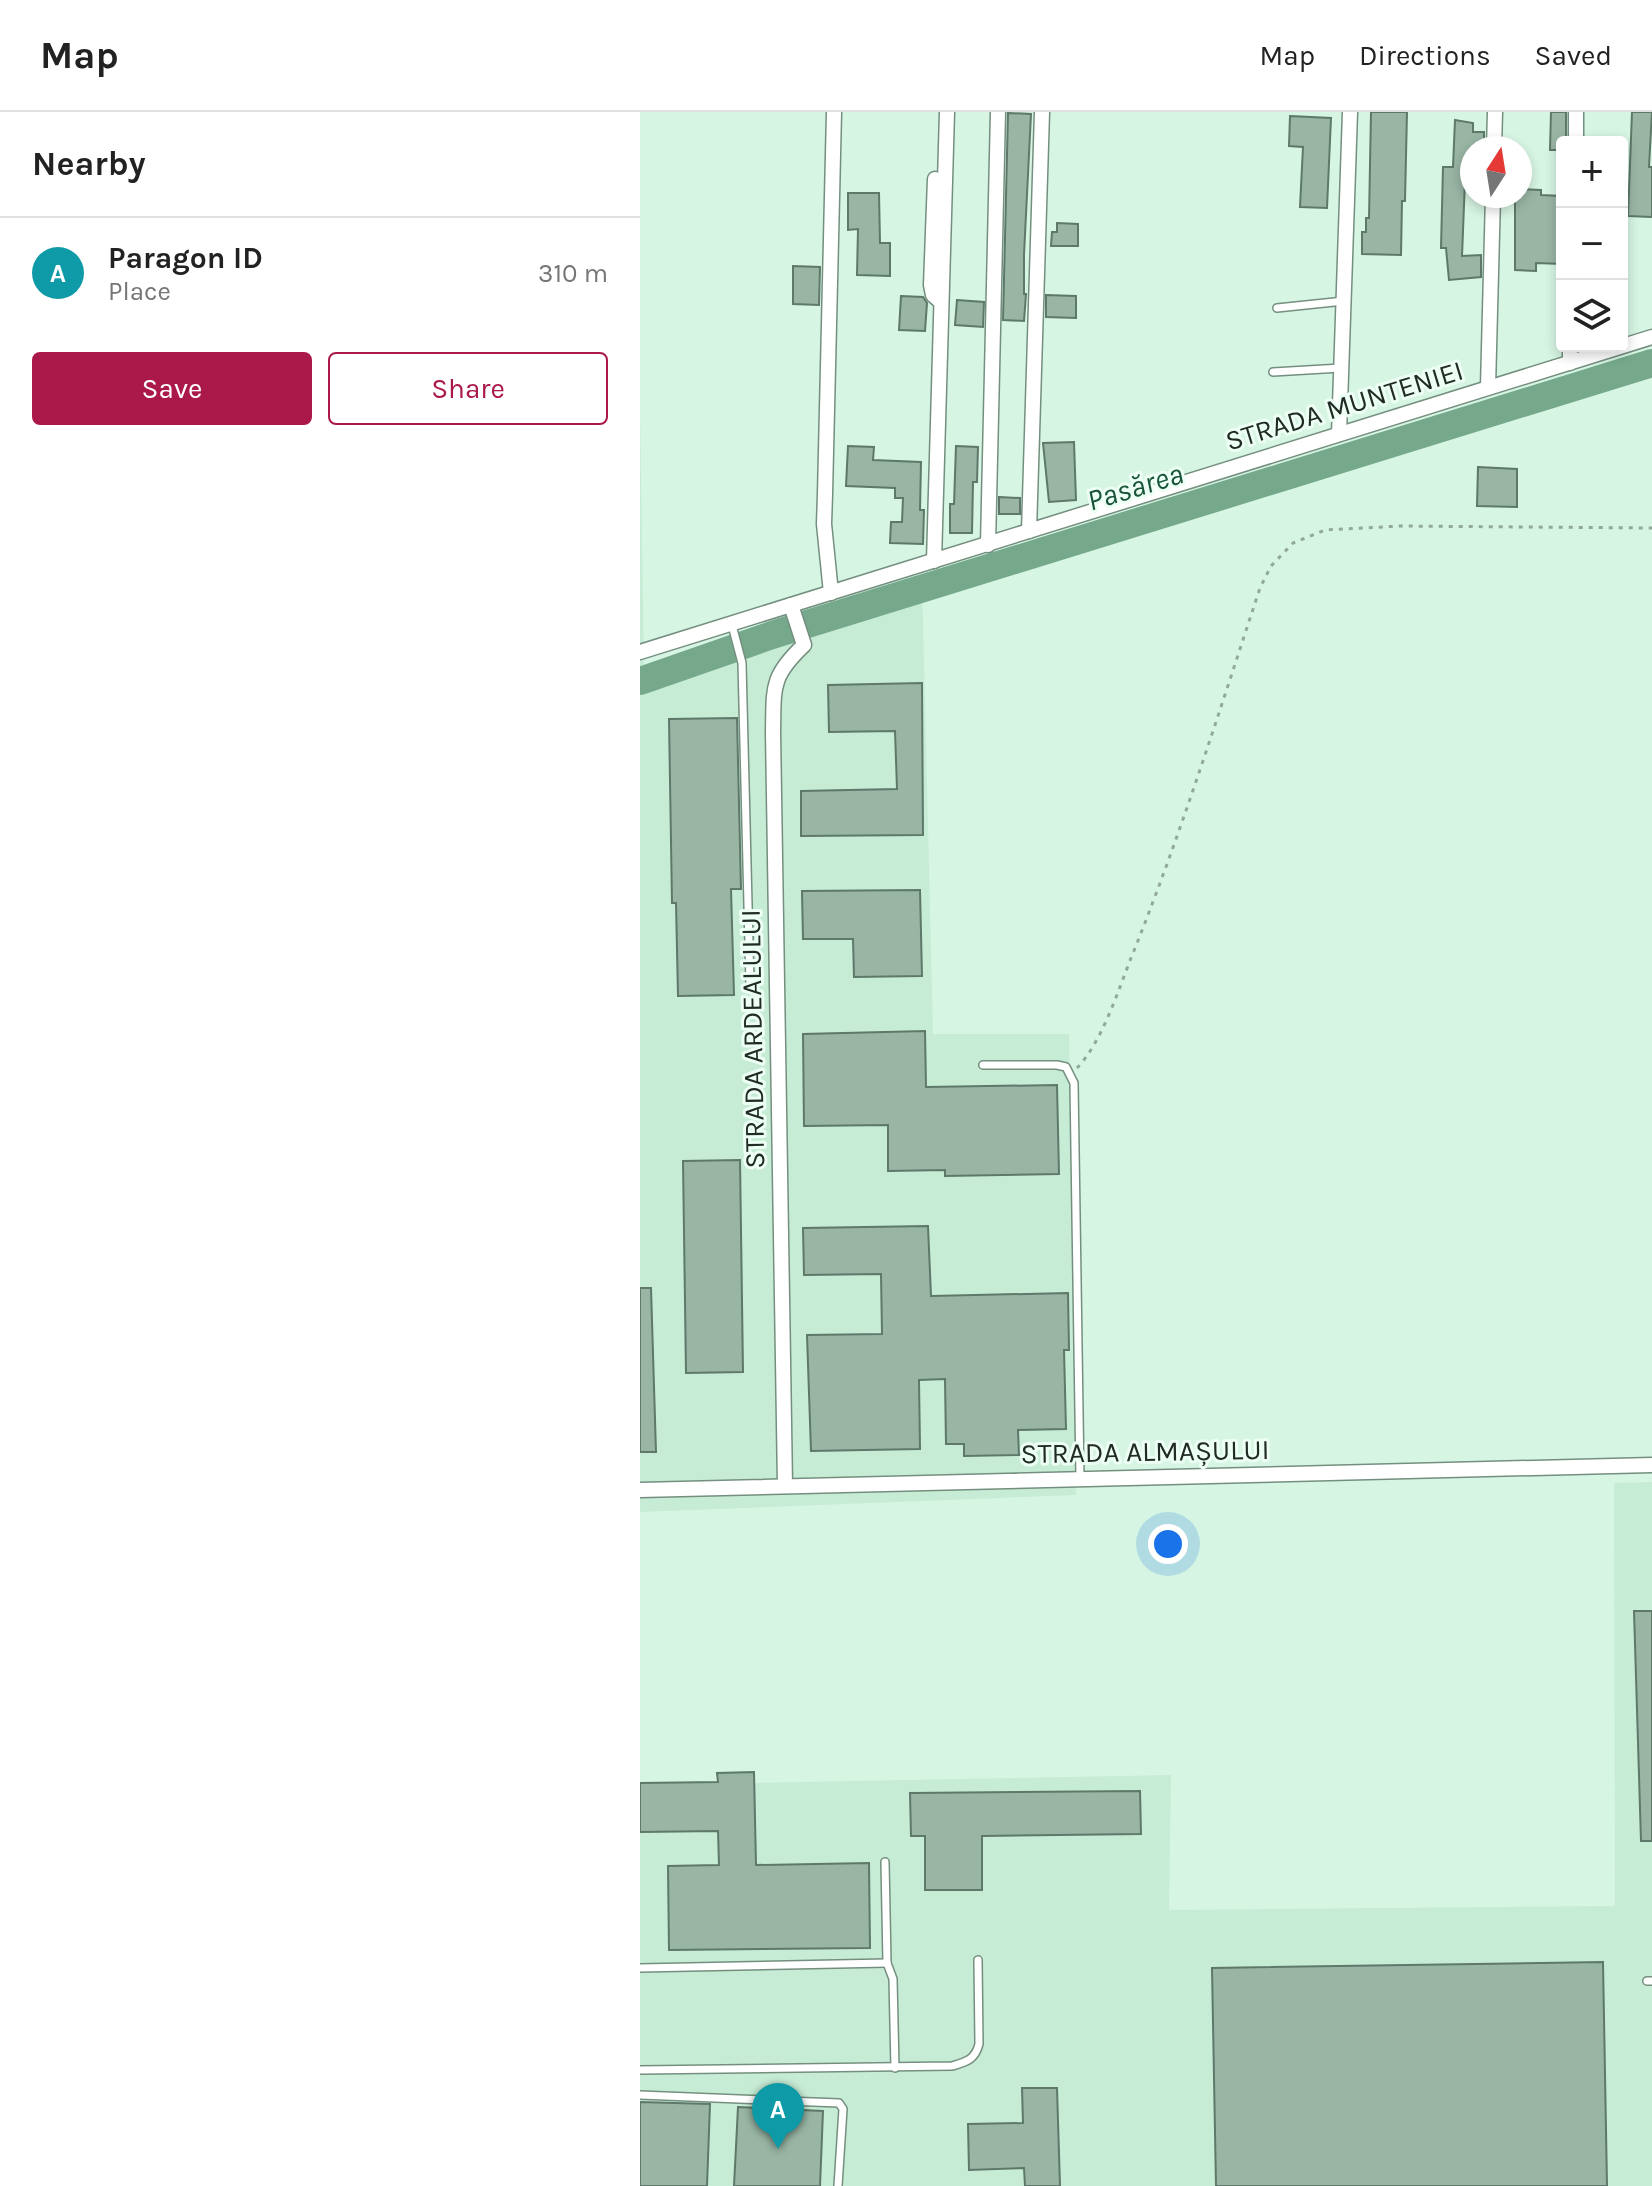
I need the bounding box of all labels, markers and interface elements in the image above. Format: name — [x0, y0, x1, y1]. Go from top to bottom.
text: Map — [40, 33, 119, 78]
text: Map — [1260, 39, 1315, 72]
text: Directions — [1359, 39, 1491, 72]
text: Saved — [1535, 39, 1612, 72]
north arrow — [1460, 136, 1532, 208]
map controls — [1556, 136, 1628, 352]
button: + — [1556, 136, 1628, 208]
text: Nearby — [32, 144, 146, 184]
button: − — [1556, 208, 1628, 280]
text: Paragon ID — [108, 240, 263, 276]
text: A — [50, 258, 66, 289]
text: 310 m — [538, 258, 608, 289]
text: Place — [108, 276, 171, 307]
button: layers — [1556, 280, 1628, 352]
button: Save — [32, 352, 312, 425]
button: Share — [328, 352, 608, 425]
street label: STRADA MUNTENIEI — [1221, 354, 1467, 457]
water label: Pasărea — [1083, 455, 1187, 519]
street label: STRADA ARDEALULUI — [734, 909, 771, 1169]
street label: STRADA ALMAȘULUI — [1020, 1433, 1270, 1470]
your location — [1148, 1524, 1188, 1564]
pin: A — [752, 2083, 804, 2149]

